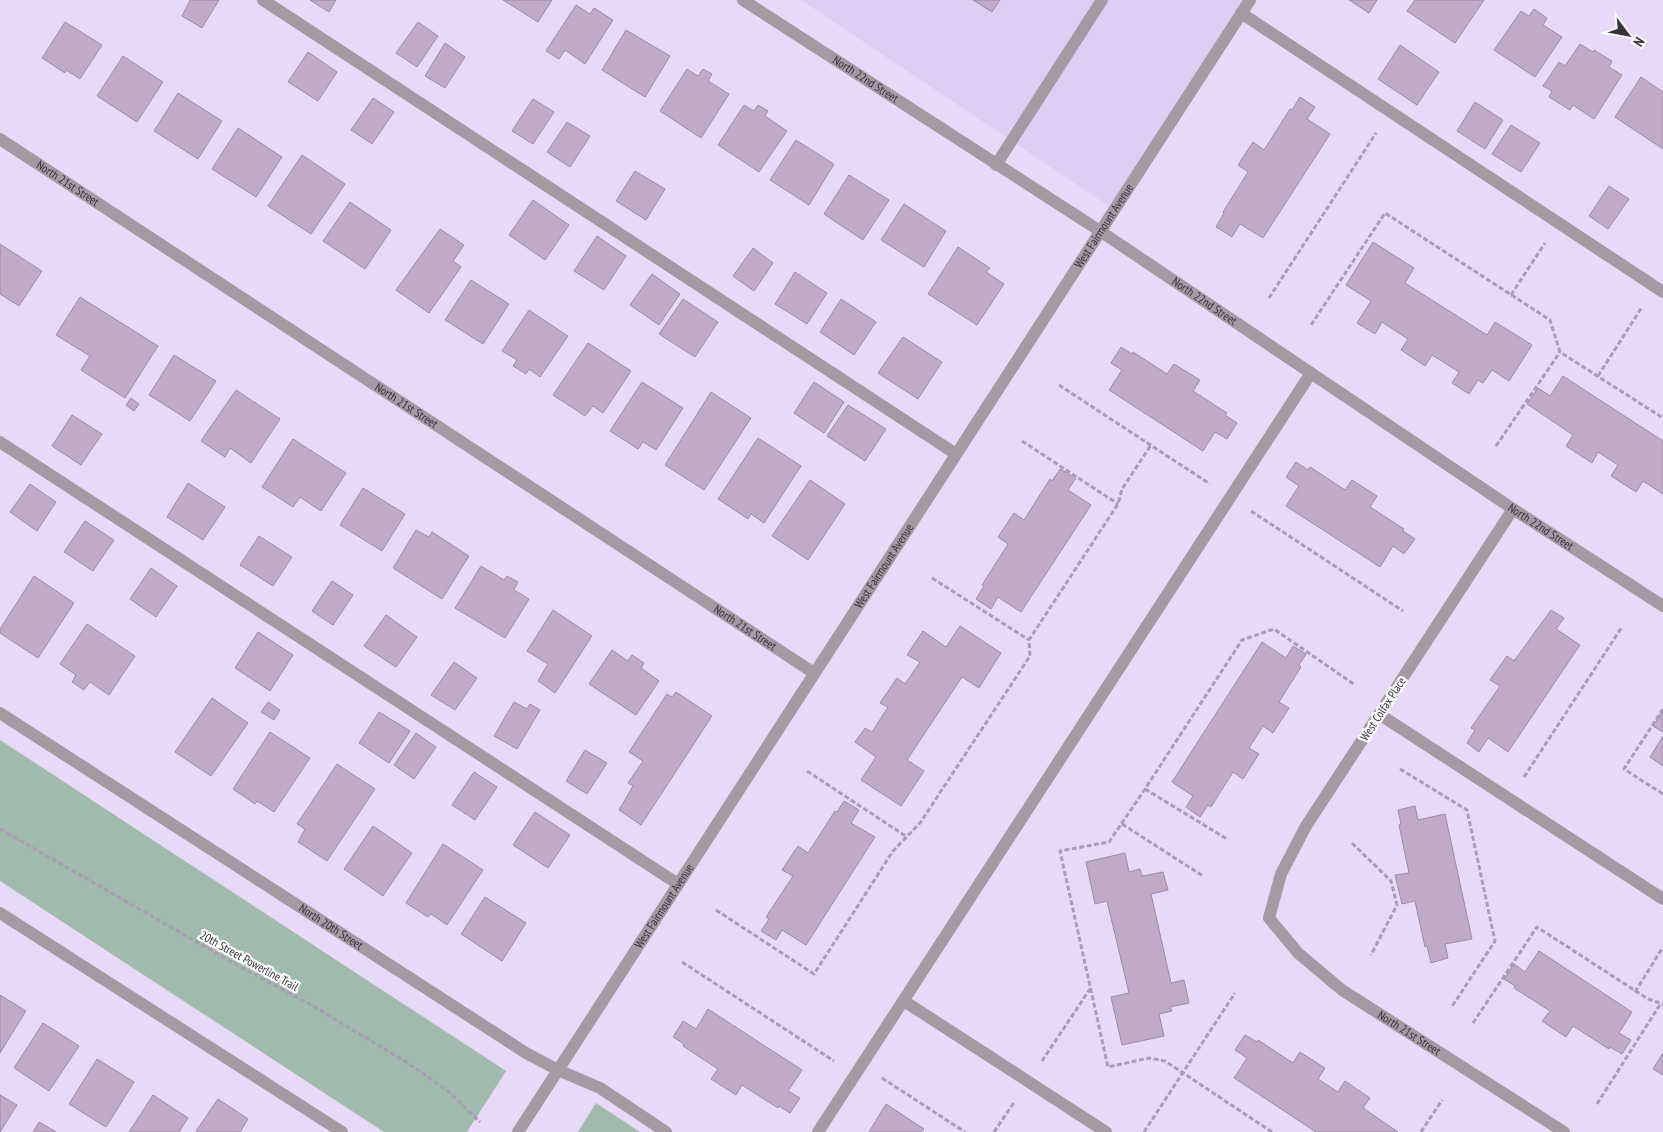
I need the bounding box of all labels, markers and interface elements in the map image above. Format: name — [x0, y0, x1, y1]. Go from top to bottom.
north arrow — [1603, 10, 1653, 60]
text: N — [1629, 34, 1649, 50]
street label: North 22nd Street — [830, 52, 902, 106]
street label: North 21st Street — [34, 157, 103, 209]
street label: West Fairmount Avenue — [1071, 181, 1136, 271]
street label: North 22nd Street — [1169, 274, 1241, 328]
street label: North 21st Street — [372, 379, 441, 432]
street label: North 22nd Street — [1505, 500, 1577, 554]
street label: West Fairmount Avenue — [851, 521, 916, 611]
street label: North 21st Street — [711, 601, 780, 654]
street label: West Colfax Place — [1356, 674, 1409, 743]
street label: West Fairmount Avenue — [631, 861, 696, 951]
street label: North 20th Street — [296, 900, 367, 953]
street label: 20th Street Powerline Trail — [197, 927, 301, 994]
street label: North 21st Street — [1375, 1007, 1444, 1059]

